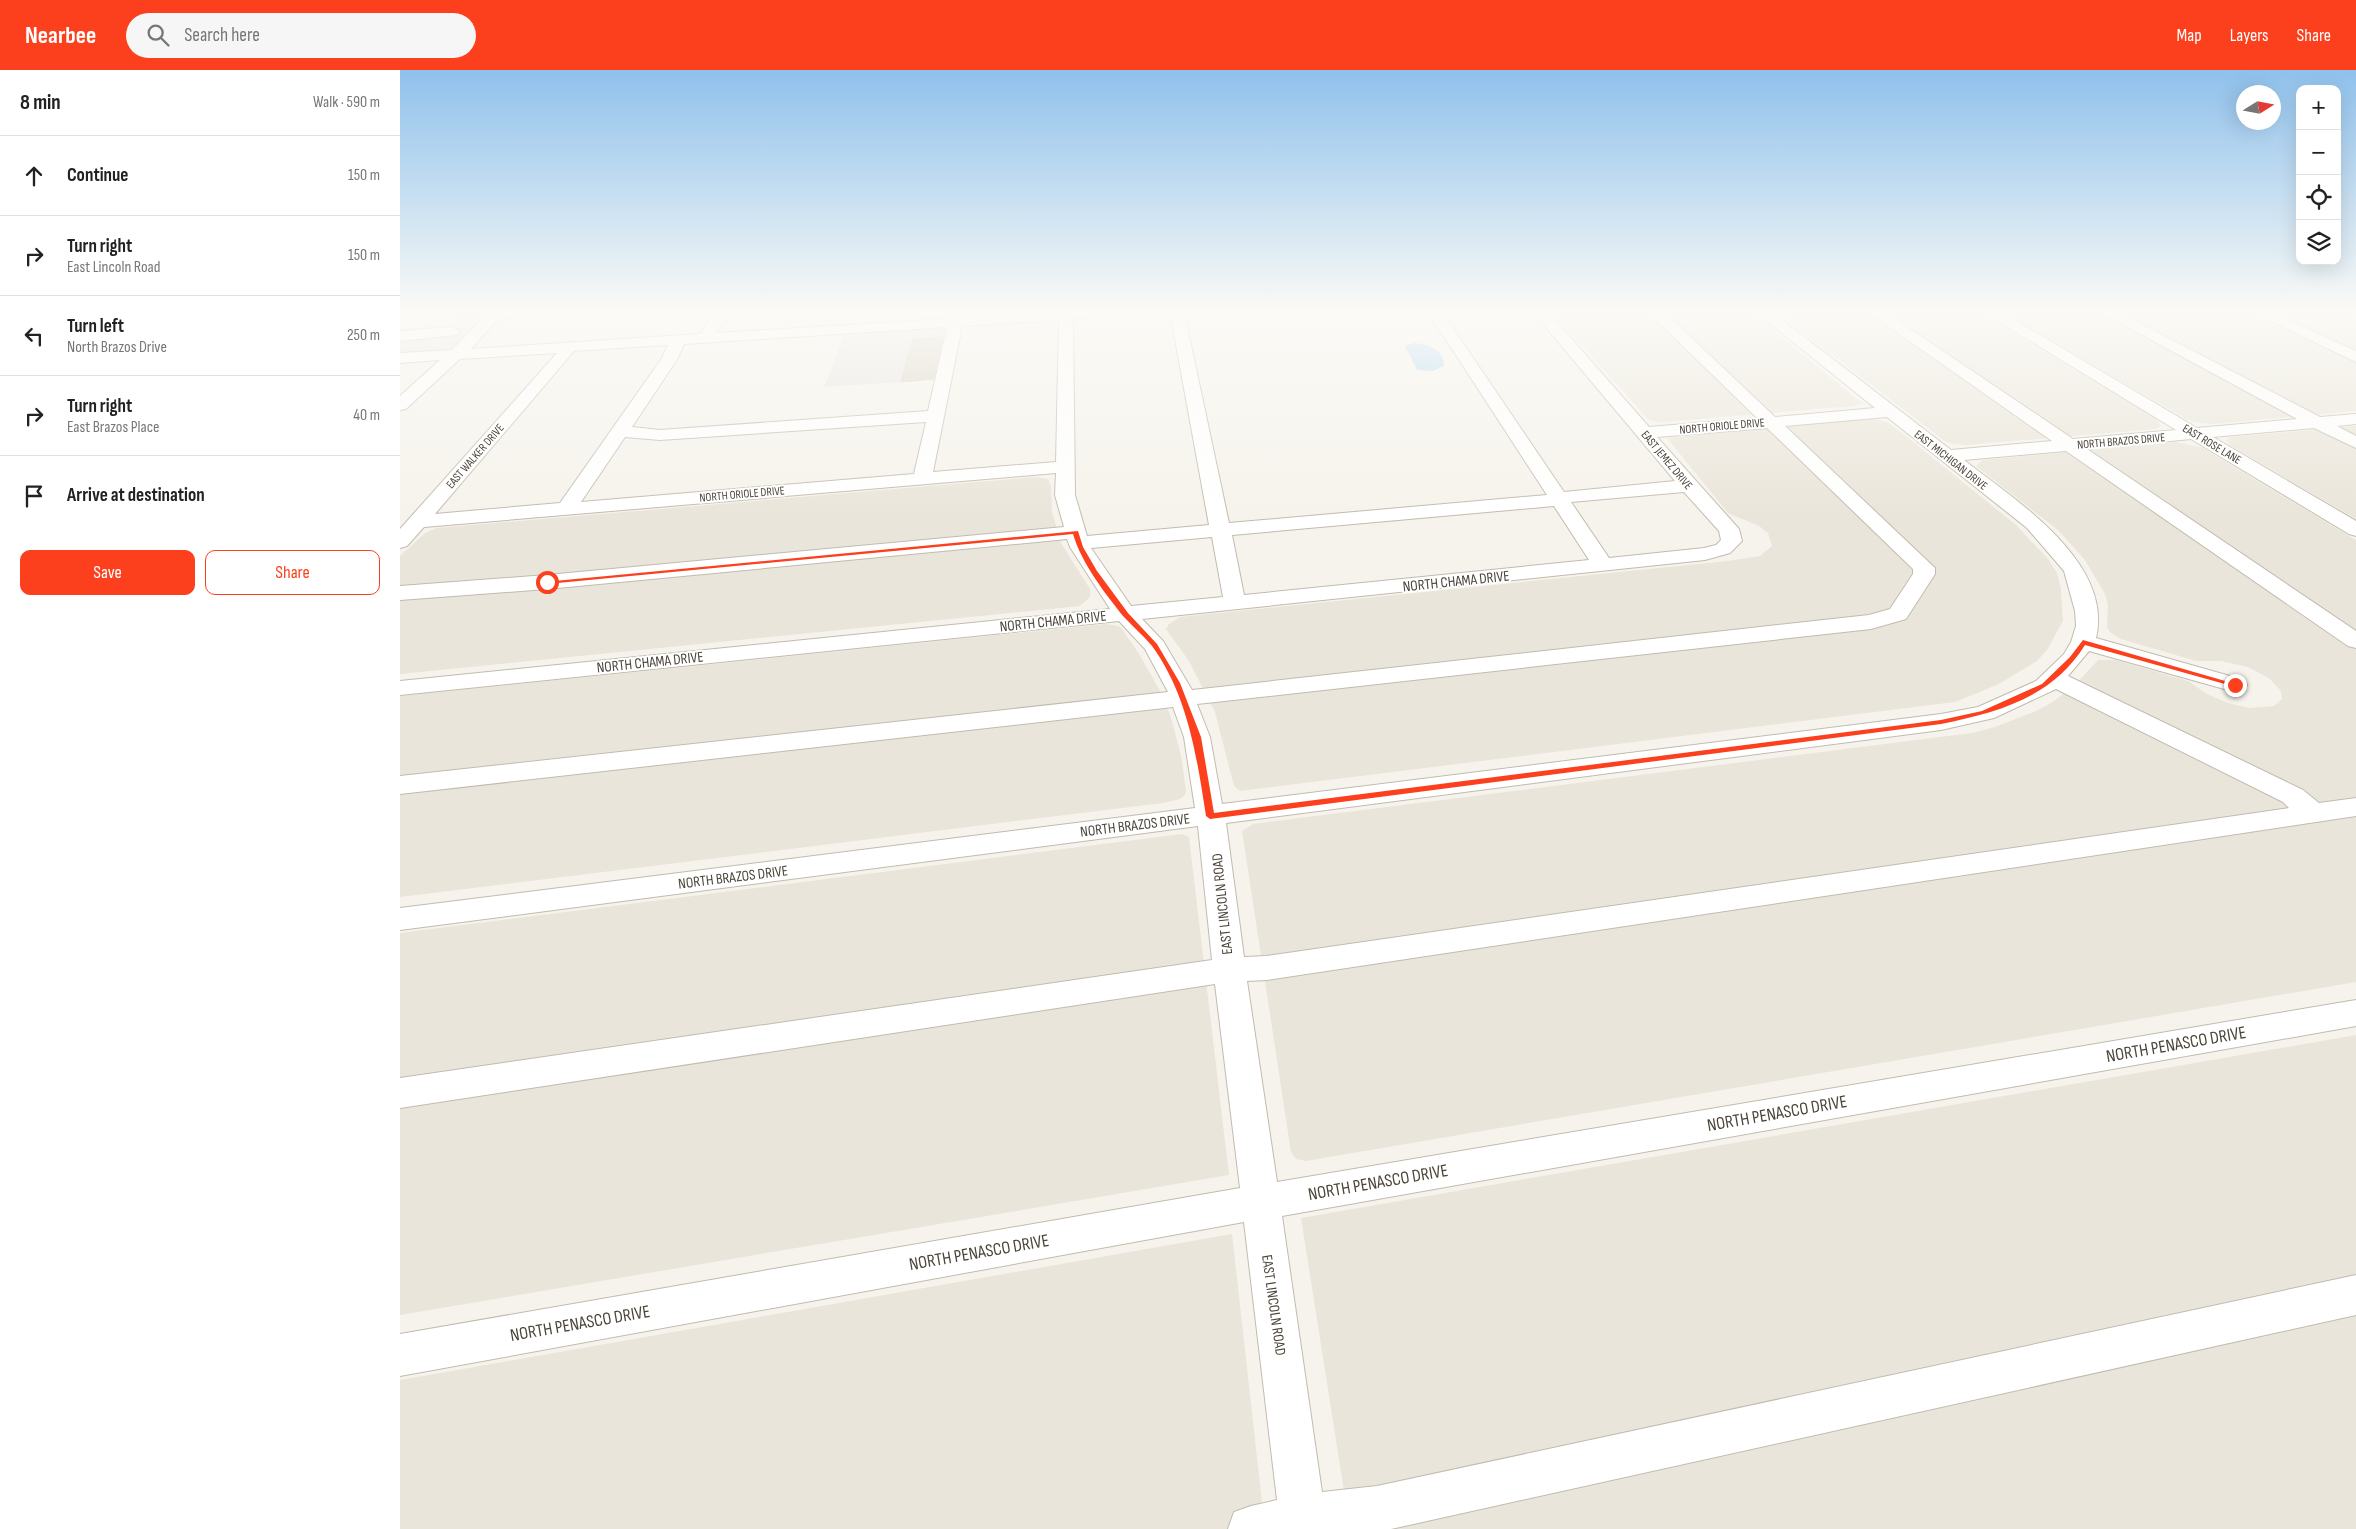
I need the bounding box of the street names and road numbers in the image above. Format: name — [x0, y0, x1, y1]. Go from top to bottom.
street label: NORTH ORIOLE DRIVE — [1679, 415, 1765, 438]
street label: EAST WALKER DRIVE — [443, 421, 508, 492]
street label: EAST ROSE LANE — [2180, 421, 2244, 468]
street label: EAST MICHIGAN DRIVE — [1911, 427, 1990, 494]
street label: EAST JEMEZ DRIVE — [1638, 428, 1696, 493]
street label: NORTH BRAZOS DRIVE — [2076, 430, 2166, 453]
street label: NORTH ORIOLE DRIVE — [699, 483, 785, 506]
street label: NORTH CHAMA DRIVE — [1402, 566, 1510, 597]
street label: NORTH CHAMA DRIVE — [999, 606, 1107, 637]
street label: NORTH CHAMA DRIVE — [596, 647, 704, 678]
street label: NORTH BRAZOS DRIVE — [1079, 809, 1191, 842]
street label: EAST LINCOLN ROAD — [1208, 852, 1237, 955]
street label: NORTH BRAZOS DRIVE — [677, 861, 789, 894]
street label: NORTH PENASCO DRIVE — [2104, 1022, 2248, 1067]
street label: NORTH PENASCO DRIVE — [1705, 1091, 1849, 1136]
street label: NORTH PENASCO DRIVE — [1306, 1160, 1450, 1205]
street label: NORTH PENASCO DRIVE — [907, 1230, 1051, 1275]
street label: EAST LINCOLN ROAD — [1257, 1253, 1290, 1357]
street label: NORTH PENASCO DRIVE — [508, 1301, 652, 1346]

